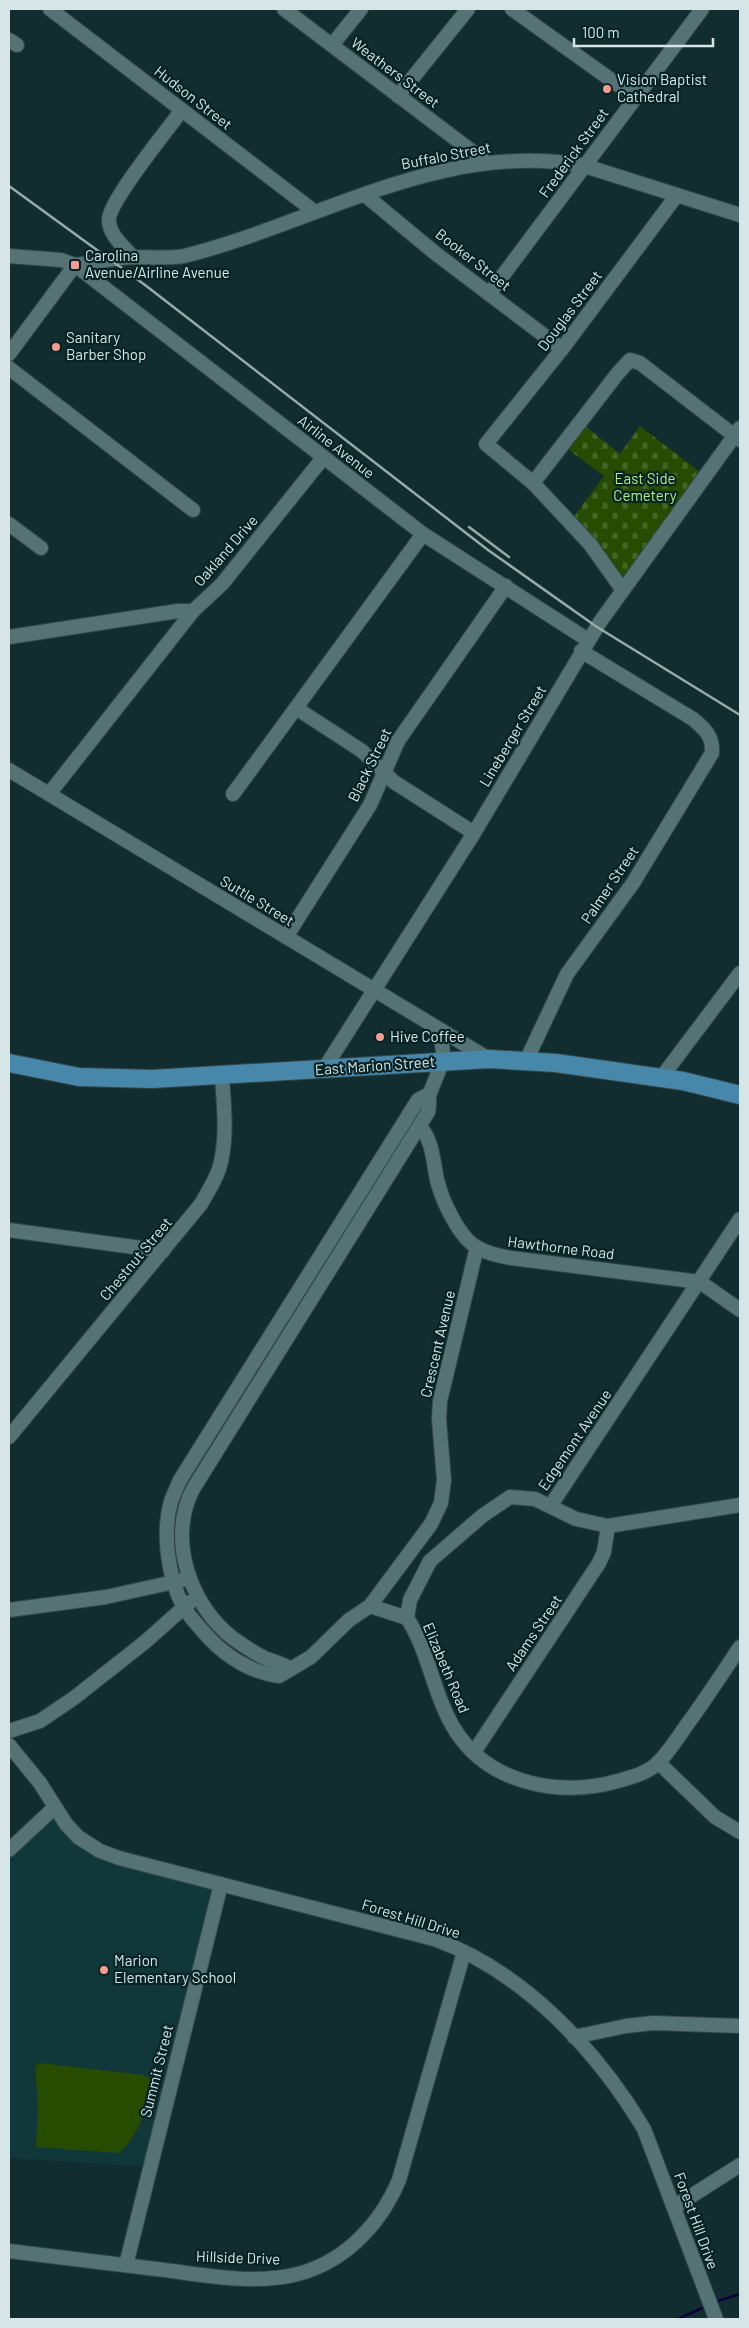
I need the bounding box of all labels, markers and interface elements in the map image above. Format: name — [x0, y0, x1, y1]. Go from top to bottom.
scale bar — [574, 15, 713, 47]
text: 100 m — [582, 23, 620, 41]
street label: Weathers Street — [348, 33, 443, 111]
street label: Hudson Street — [151, 61, 236, 133]
place label: Vision Baptist Cathedral — [617, 70, 707, 105]
marker: Vision Baptist Cathedral — [601, 83, 613, 95]
street label: Frederick Street — [535, 104, 612, 201]
street label: Buffalo Street — [399, 138, 492, 173]
street label: Booker Street — [432, 224, 515, 294]
place label: Carolina Avenue/Airline Avenue — [85, 246, 230, 281]
marker: Carolina Avenue/Airline Avenue — [69, 259, 81, 271]
street label: Douglas Street — [533, 267, 605, 354]
place label: Sanitary Barber Shop — [66, 328, 146, 363]
marker: Sanitary Barber Shop — [50, 341, 62, 353]
street label: Airline Avenue — [295, 411, 379, 482]
park label: East Side Cemetery — [613, 469, 677, 504]
street label: Oakland Drive — [190, 511, 261, 590]
street label: Lineberger Street — [475, 682, 550, 789]
street label: Black Street — [344, 725, 395, 804]
street label: Palmer Street — [577, 842, 642, 927]
street label: Suttle Street — [217, 871, 298, 929]
place label: Hive Coffee — [390, 1027, 465, 1045]
marker: Hive Coffee — [374, 1031, 386, 1043]
street label: East Marion Street — [314, 1052, 436, 1078]
street label: Chestnut Street — [95, 1213, 175, 1304]
street label: Hawthorne Road — [507, 1232, 616, 1262]
street label: Crescent Avenue — [416, 1288, 458, 1399]
street label: Edgemont Avenue — [534, 1386, 615, 1493]
street label: Adams Street — [501, 1591, 565, 1674]
street label: Elizabeth Road — [420, 1620, 474, 1715]
street label: Forest Hill Drive — [360, 1895, 463, 1942]
place label: Marion Elementary School — [114, 1951, 236, 1986]
marker: Marion Elementary School — [98, 1964, 110, 1976]
street label: Summit Street — [136, 2023, 176, 2119]
street label: Forest Hill Drive — [671, 2170, 723, 2272]
street label: Hillside Drive — [196, 2247, 280, 2267]

